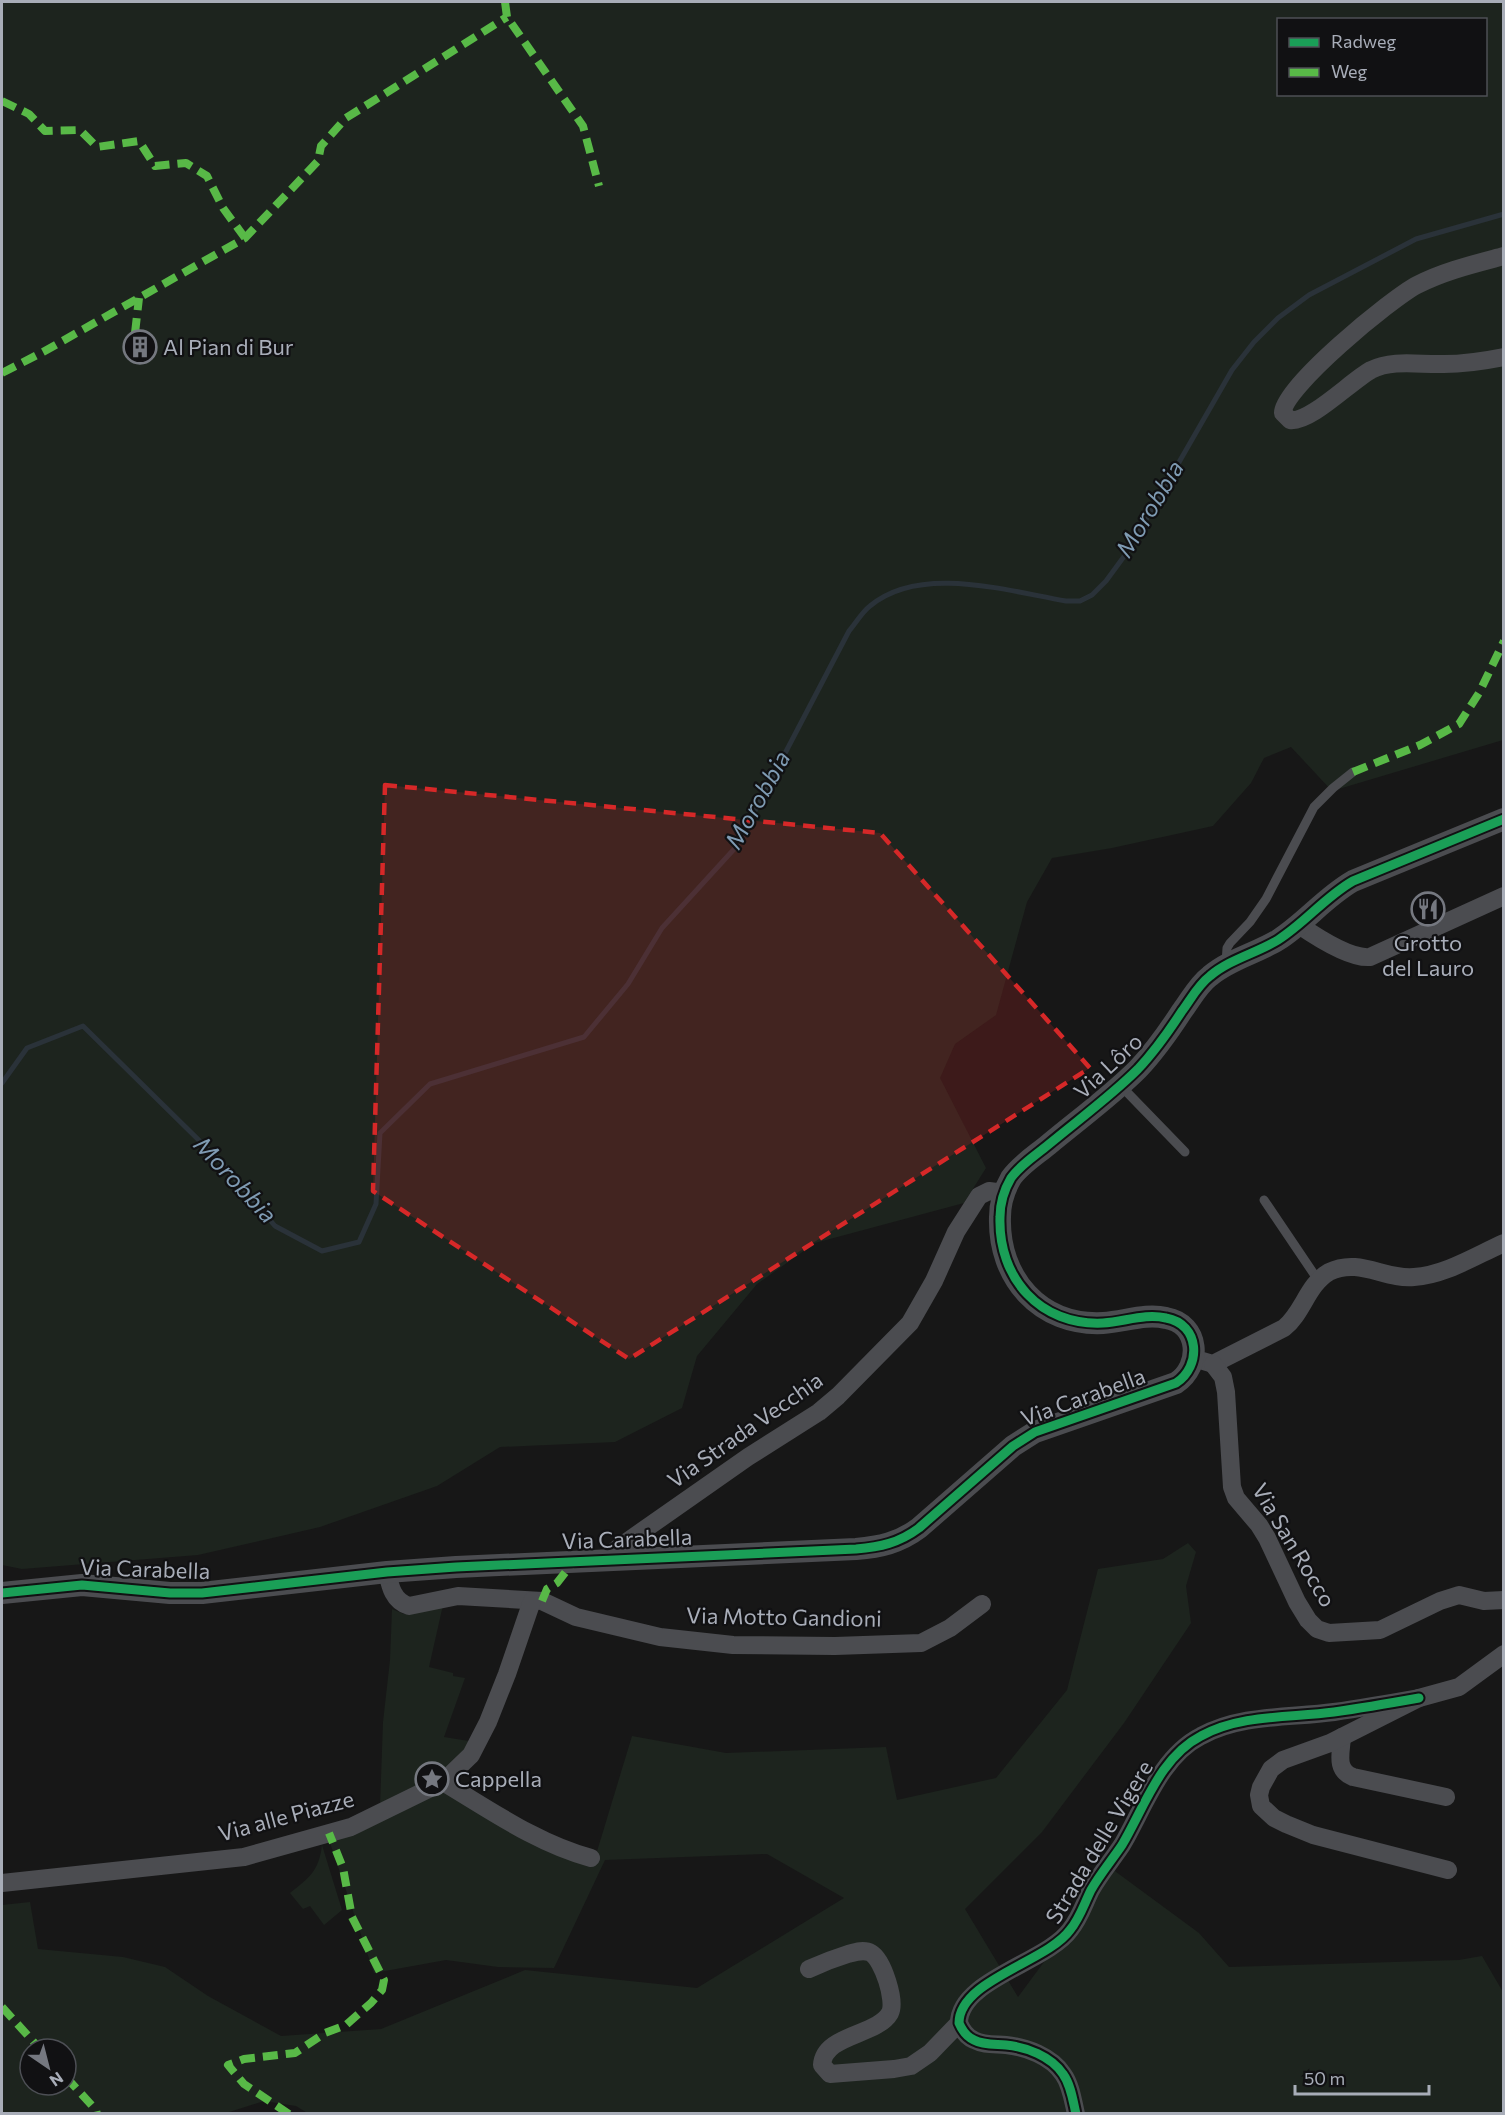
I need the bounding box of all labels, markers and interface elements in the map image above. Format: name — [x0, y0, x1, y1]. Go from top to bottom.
legend — [1277, 18, 1487, 96]
text: Radweg — [1331, 30, 1396, 52]
text: Weg — [1331, 60, 1368, 82]
building icon: Al Pian di Bur — [122, 329, 158, 365]
place label: Al Pian di Bur — [163, 333, 294, 360]
water label: Morobbia — [1109, 455, 1189, 562]
water label: Morobbia — [718, 745, 796, 853]
restaurant icon: Grotto del Lauro — [1410, 891, 1446, 927]
place label: Grotto del Lauro — [1382, 929, 1474, 981]
street label: Via Lôro — [1068, 1027, 1148, 1104]
water label: Morobbia — [189, 1130, 283, 1228]
street label: Via Carabella — [1017, 1362, 1149, 1432]
street label: Via Strada Vecchia — [662, 1366, 828, 1493]
street label: Via San Rocco — [1247, 1478, 1342, 1612]
street label: Via Carabella — [561, 1523, 693, 1554]
street label: Via Carabella — [79, 1553, 211, 1584]
street label: Via Motto Gandioni — [686, 1601, 882, 1632]
street label: Strada delle Vigere — [1039, 1755, 1158, 1928]
place icon: Cappella — [414, 1761, 450, 1797]
place label: Cappella — [455, 1765, 542, 1792]
street label: Via alle Piazze — [215, 1784, 357, 1847]
north arrow — [18, 2037, 78, 2097]
scale bar — [1295, 2058, 1428, 2096]
text: 50 m — [1304, 2067, 1345, 2089]
text: N — [47, 2068, 67, 2091]

